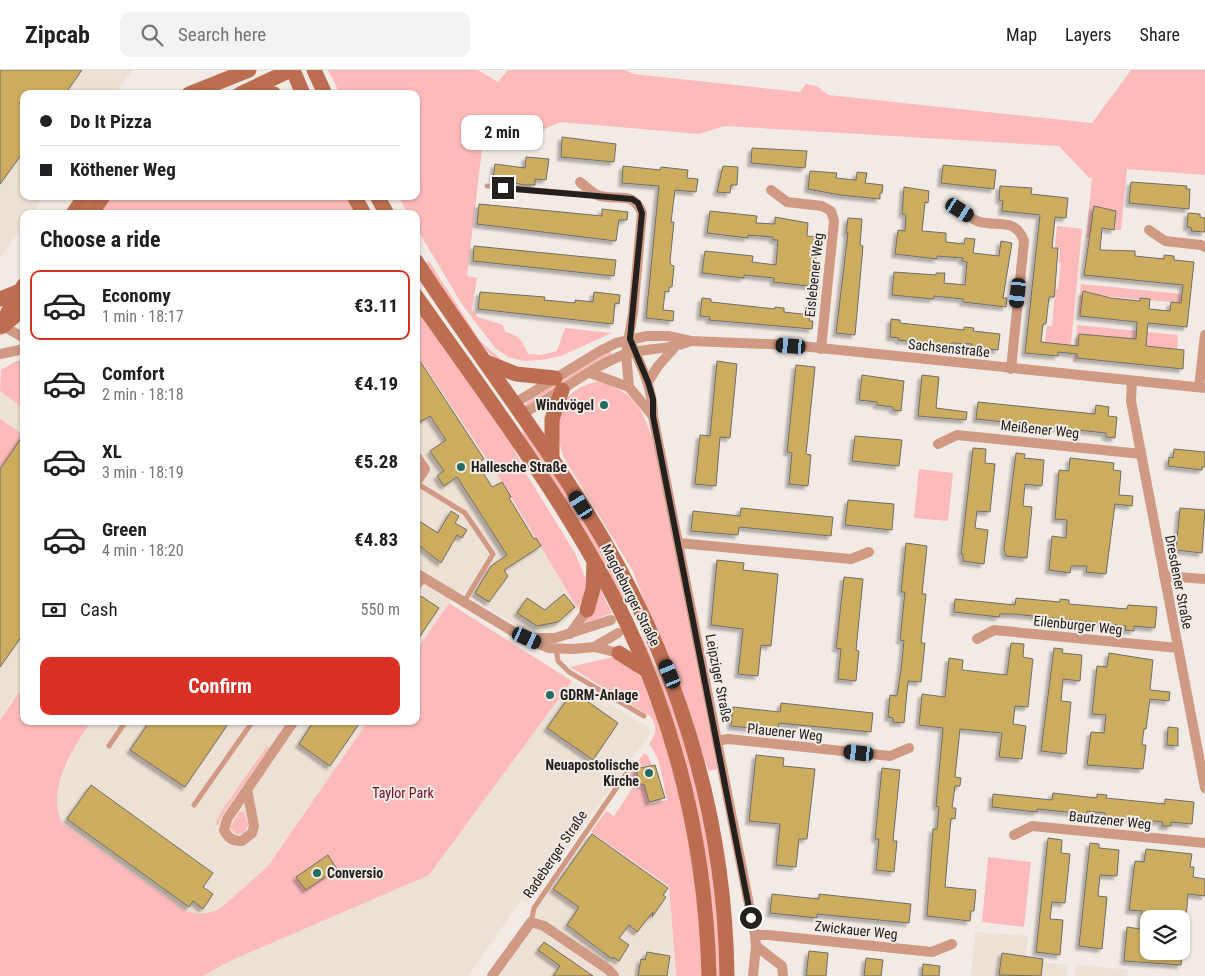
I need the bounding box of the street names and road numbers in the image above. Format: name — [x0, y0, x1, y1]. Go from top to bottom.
street label: Eislebener Weg — [802, 232, 826, 318]
street label: Sachsenstraße — [907, 336, 991, 360]
street label: Meißener Weg — [1000, 417, 1080, 441]
street label: Dresdener Straße — [1162, 534, 1196, 631]
street label: Magdeburger Straße — [598, 541, 664, 649]
street label: Eilenburger Weg — [1033, 612, 1123, 638]
street label: Leipziger Straße — [703, 633, 735, 724]
street label: Plauener Weg — [746, 720, 824, 744]
street label: Radeberger Straße — [520, 807, 590, 901]
street label: Bautzener Weg — [1068, 808, 1152, 832]
street label: Zwickauer Weg — [814, 918, 898, 942]

